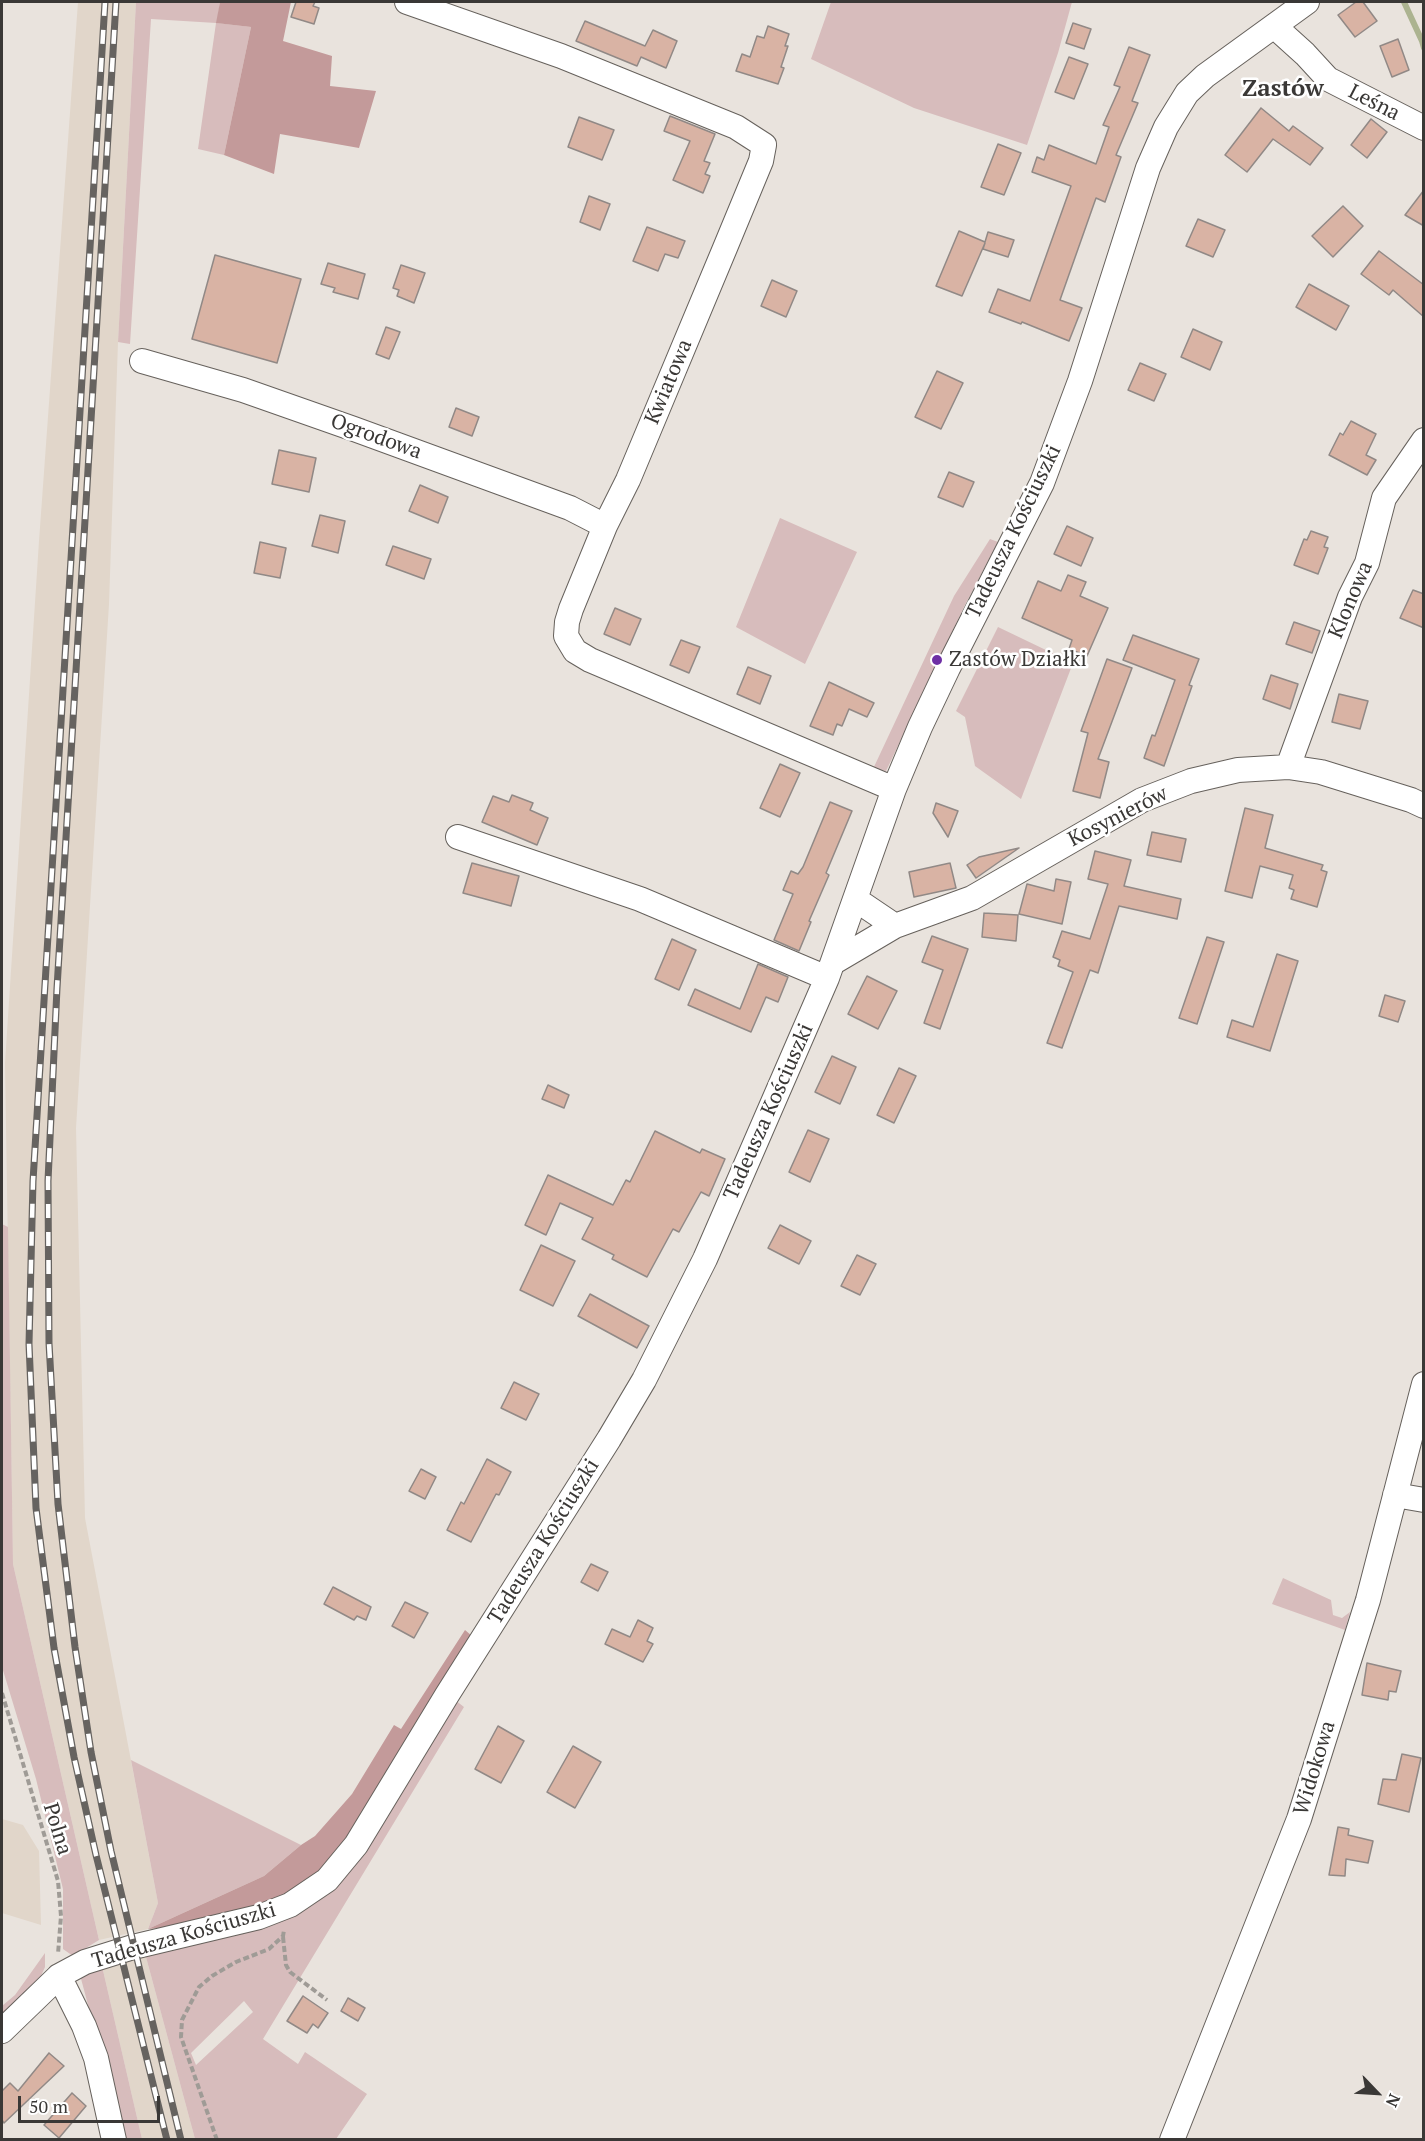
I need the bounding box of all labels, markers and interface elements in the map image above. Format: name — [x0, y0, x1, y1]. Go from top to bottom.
district label: Zastów — [1242, 75, 1324, 103]
street label: Leśna — [1344, 79, 1404, 127]
street label: Kwiatowa — [640, 336, 698, 428]
street label: Ogrodowa — [327, 409, 425, 465]
street label: Tadeusza Kościuszki — [961, 441, 1067, 623]
street label: Klonowa — [1324, 558, 1378, 642]
place label: Zastów Działki — [949, 647, 1087, 673]
marker: Zastów Działki — [930, 653, 944, 667]
street label: Kosynierów — [1064, 781, 1172, 853]
street label: Tadeusza Kościuszki — [719, 1020, 819, 1204]
street label: Tadeusza Kościuszki — [483, 1455, 605, 1629]
street label: Widokowa — [1289, 1718, 1341, 1818]
street label: Polna — [37, 1800, 77, 1858]
street label: Tadeusza Kościuszki — [89, 1898, 279, 1974]
north arrow — [1347, 2063, 1407, 2123]
scale bar — [21, 2084, 164, 2122]
text: N — [1381, 2090, 1406, 2111]
text: 50 m — [29, 2094, 68, 2118]

